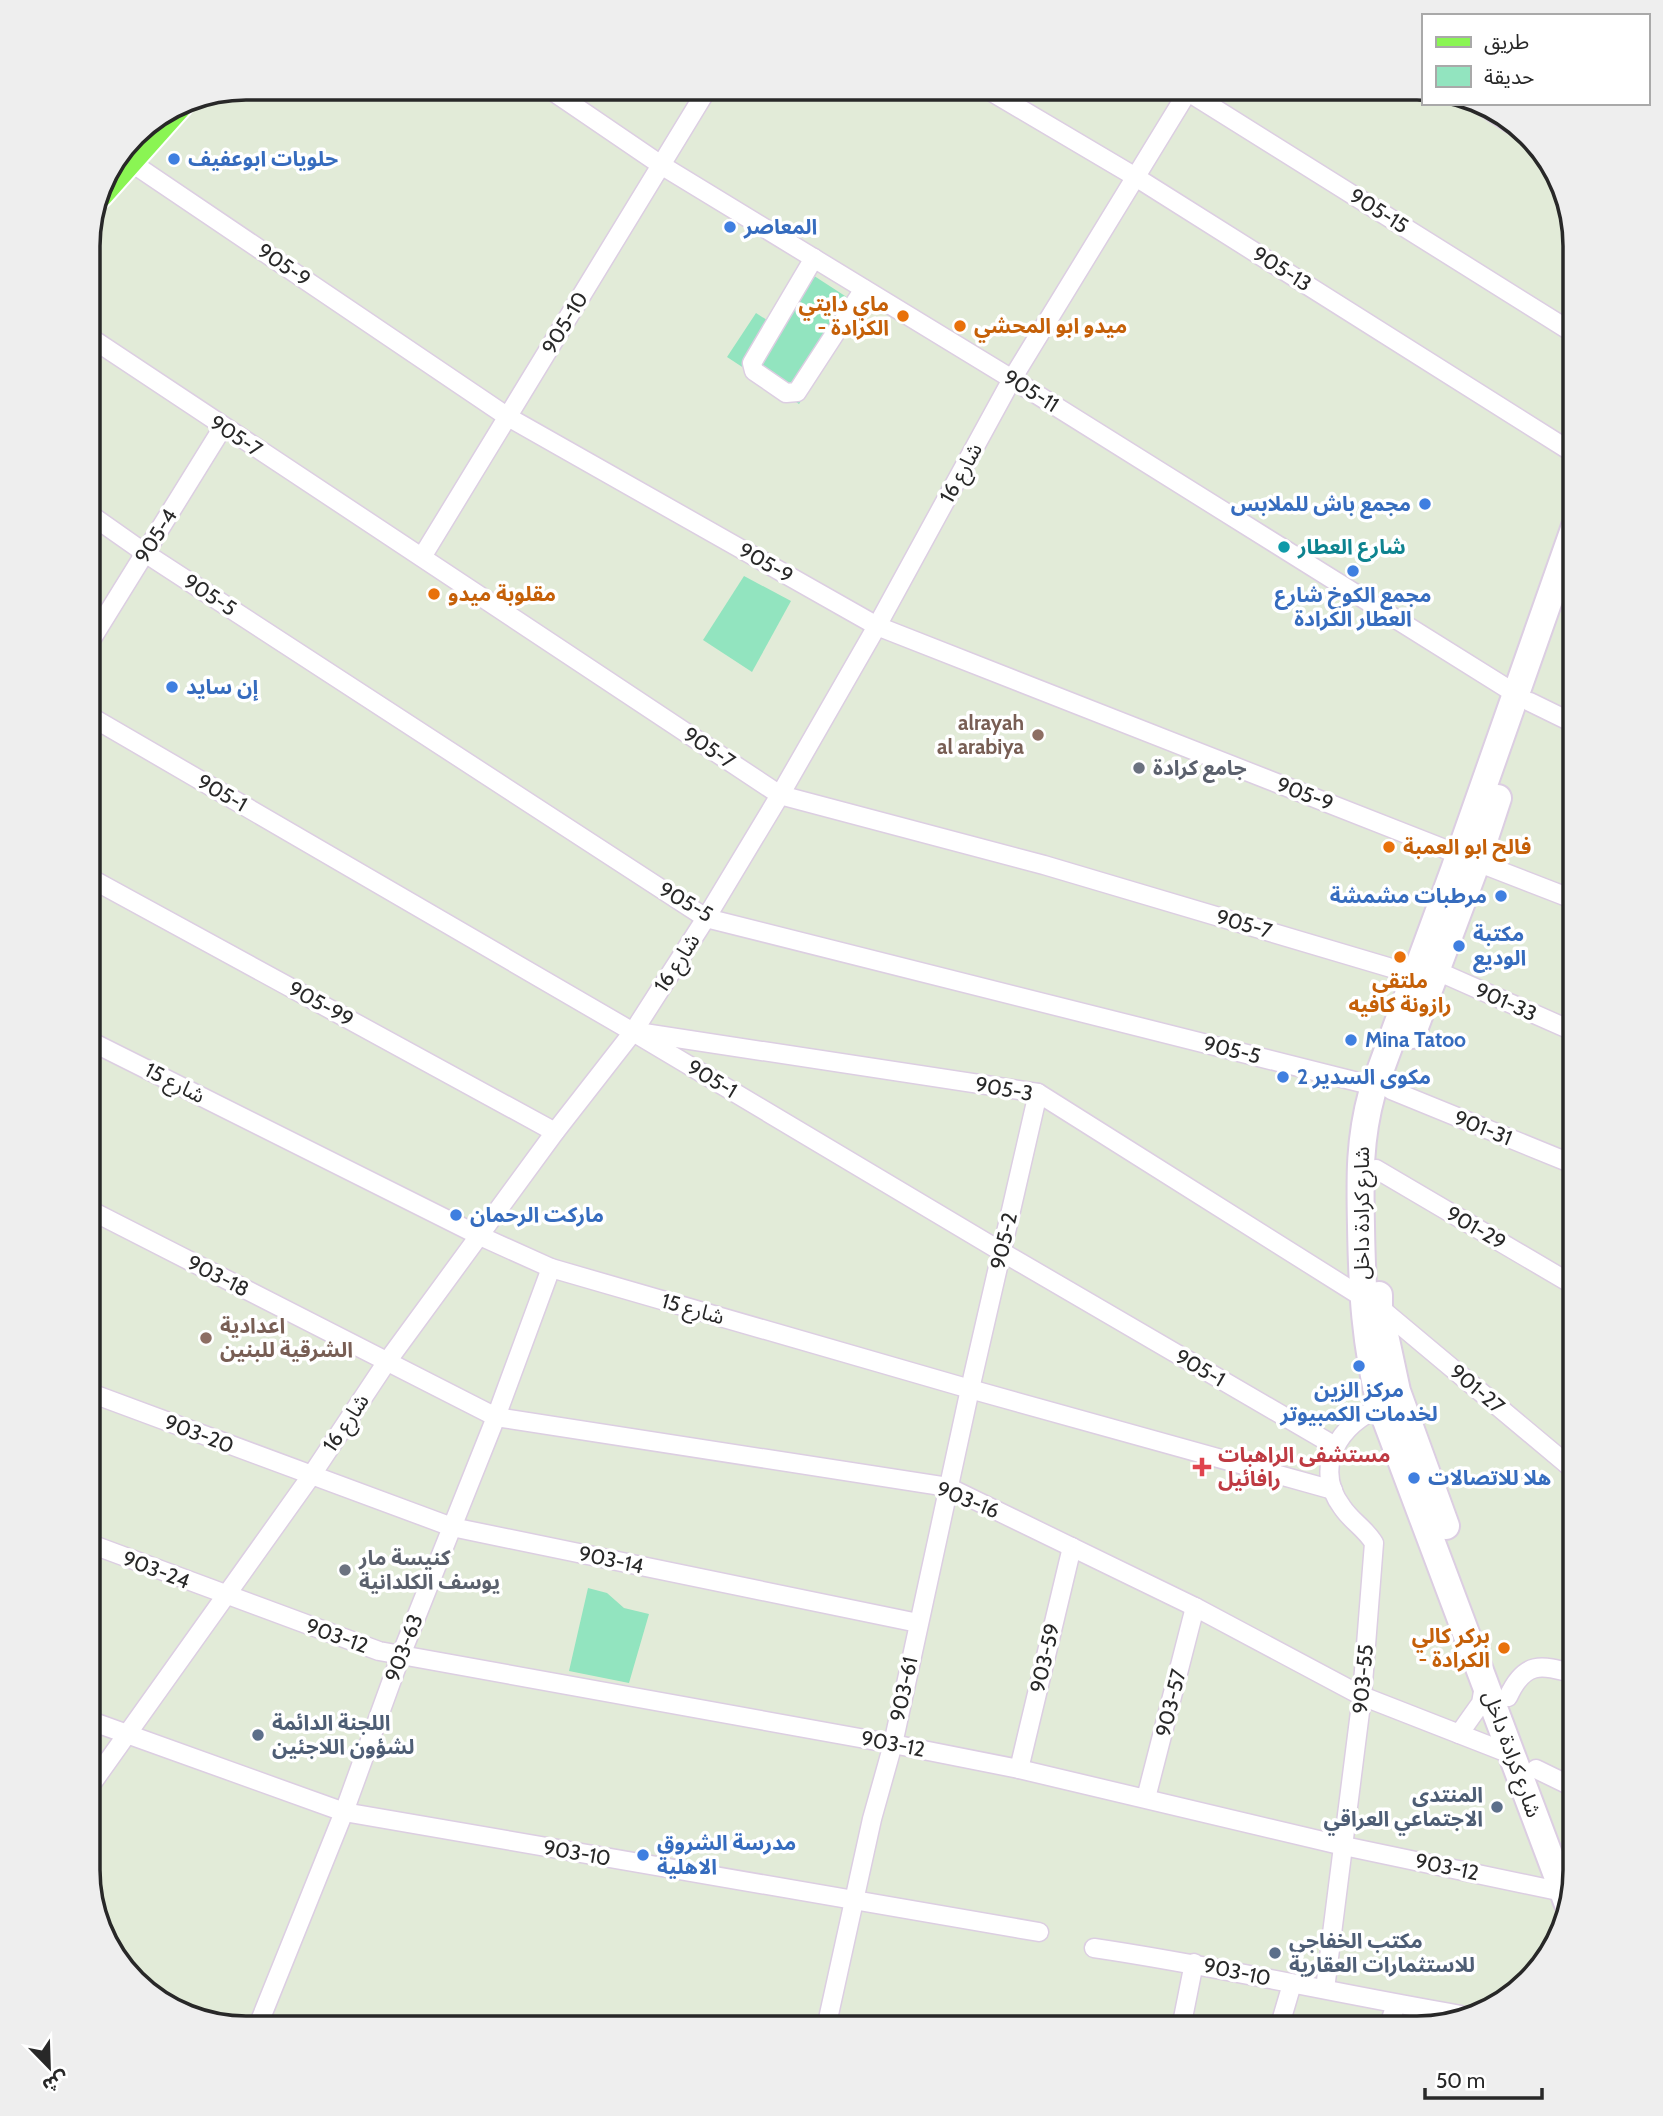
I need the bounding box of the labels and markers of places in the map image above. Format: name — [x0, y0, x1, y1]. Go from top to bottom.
place label: حلويات ابوعفيف — [188, 146, 338, 171]
marker: حلويات ابوعفيف — [166, 151, 182, 167]
place label: المعاصر — [743, 214, 817, 239]
marker: المعاصر — [722, 219, 738, 235]
place label: ماي دايتي - الكرادة — [799, 291, 889, 340]
marker: ماي دايتي - الكرادة — [895, 308, 911, 324]
place label: ميدو ابو المحشي — [974, 313, 1127, 343]
marker: ميدو ابو المحشي — [952, 318, 968, 334]
place label: مجمع باش للملابس — [1231, 491, 1411, 519]
marker: مجمع باش للملابس — [1417, 496, 1433, 512]
place label: شارع العطار — [1297, 534, 1406, 562]
marker: شارع العطار — [1276, 539, 1292, 555]
marker: مجمع الكوخ شارع العطار الكرادة — [1345, 563, 1361, 579]
place label: مقلوبة ميدو — [448, 581, 556, 606]
place label: مجمع الكوخ شارع العطار الكرادة — [1275, 582, 1431, 631]
marker: مقلوبة ميدو — [426, 586, 442, 602]
place label: إن سايد — [186, 674, 259, 701]
marker: إن سايد — [164, 679, 180, 695]
place label: alrayah al arabiya — [937, 710, 1025, 759]
marker: alrayah al arabiya — [1030, 727, 1046, 743]
place label: جامع كرادة — [1153, 755, 1247, 783]
marker: جامع كرادة — [1131, 760, 1147, 776]
place label: فالح ابو العمبة — [1403, 834, 1531, 862]
marker: فالح ابو العمبة — [1381, 839, 1397, 855]
place label: مرطبات مشمشة — [1330, 883, 1487, 908]
marker: مرطبات مشمشة — [1493, 888, 1509, 904]
place label: مكتبة الوديع — [1473, 921, 1526, 973]
marker: مكتبة الوديع — [1451, 938, 1467, 954]
marker: ملتقى رازونة كافيه — [1392, 949, 1408, 965]
place label: ملتقى رازونة كافيه — [1349, 968, 1451, 1017]
place label: Mina Tatoo — [1365, 1027, 1466, 1052]
marker: Mina Tatoo — [1343, 1032, 1359, 1048]
place label: مكوى السدير 2 — [1297, 1064, 1431, 1089]
marker: مكوى السدير 2 — [1275, 1069, 1291, 1085]
place label: ماركت الرحمان — [470, 1202, 604, 1227]
marker: ماركت الرحمان — [448, 1207, 464, 1223]
place label: اعدادية الشرقية للبنين — [220, 1313, 353, 1362]
marker: اعدادية الشرقية للبنين — [198, 1330, 214, 1346]
marker: مركز الزين لخدمات الكمبيوتر — [1351, 1358, 1367, 1374]
place label: مركز الزين لخدمات الكمبيوتر — [1279, 1377, 1438, 1426]
place label: مستشفى الراهبات رافائيل — [1218, 1442, 1391, 1491]
marker: مستشفى الراهبات رافائيل — [1192, 1457, 1212, 1477]
place label: هلا للاتصالات — [1428, 1465, 1551, 1490]
marker: هلا للاتصالات — [1406, 1470, 1422, 1486]
place label: كنيسة مار يوسف الكلدانية — [358, 1545, 500, 1594]
marker: كنيسة مار يوسف الكلدانية — [337, 1562, 353, 1578]
place label: بركر كالي - الكرادة — [1412, 1623, 1490, 1672]
marker: بركر كالي - الكرادة — [1496, 1640, 1512, 1656]
place label: اللجنة الدائمة لشؤون اللاجئين — [272, 1710, 414, 1759]
marker: اللجنة الدائمة لشؤون اللاجئين — [250, 1727, 266, 1743]
place label: المنتدى الاجتماعي العراقي — [1324, 1782, 1483, 1836]
marker: المنتدى الاجتماعي العراقي — [1489, 1799, 1505, 1815]
place label: مدرسة الشروق الاهلية — [657, 1830, 796, 1879]
marker: مدرسة الشروق الاهلية — [635, 1847, 651, 1863]
place label: مكتب الخفاجي للاستثمارات العقارية — [1289, 1928, 1475, 1977]
marker: مكتب الخفاجي للاستثمارات العقارية — [1267, 1945, 1283, 1961]

